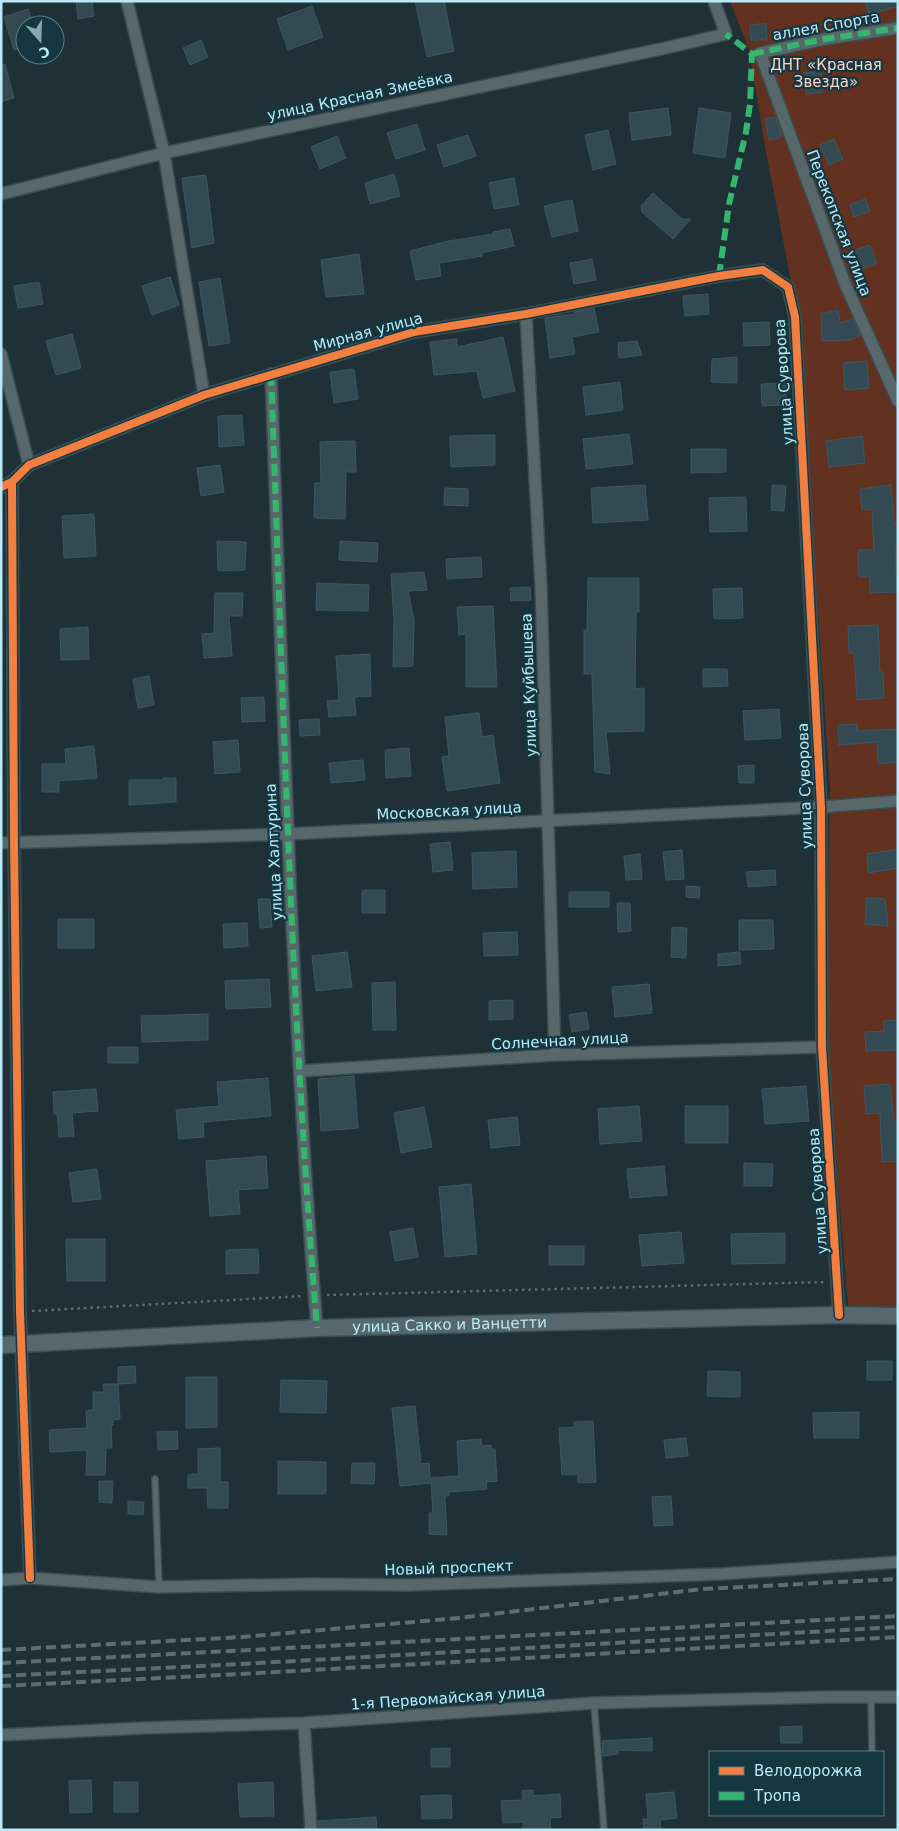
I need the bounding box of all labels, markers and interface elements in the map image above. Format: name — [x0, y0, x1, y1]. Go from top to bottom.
street label: аллея Спорта — [771, 8, 881, 44]
north arrow — [15, 15, 65, 65]
text: С — [37, 43, 52, 61]
park label: ДНТ «Красная Звезда» — [770, 56, 882, 91]
street label: улица Красная Змеёвка — [266, 68, 454, 124]
street label: Перекопская улица — [803, 147, 875, 299]
street label: Мирная улица — [311, 309, 425, 355]
street label: улица Суворова — [771, 318, 797, 446]
street label: улица Куйбышева — [517, 613, 541, 757]
street label: улица Суворова — [794, 722, 816, 850]
street label: улица Халтурина — [261, 783, 287, 921]
street label: Московская улица — [376, 798, 522, 824]
street label: Солнечная улица — [491, 1028, 629, 1054]
street label: улица Суворова — [805, 1127, 831, 1255]
street label: улица Сакко и Ванцетти — [352, 1313, 547, 1336]
street label: Новый проспект — [384, 1557, 514, 1579]
street label: 1-я Первомайская улица — [350, 1682, 546, 1714]
legend — [709, 1751, 884, 1816]
text: Велодорожка — [754, 1762, 862, 1780]
text: Тропа — [753, 1787, 801, 1805]

